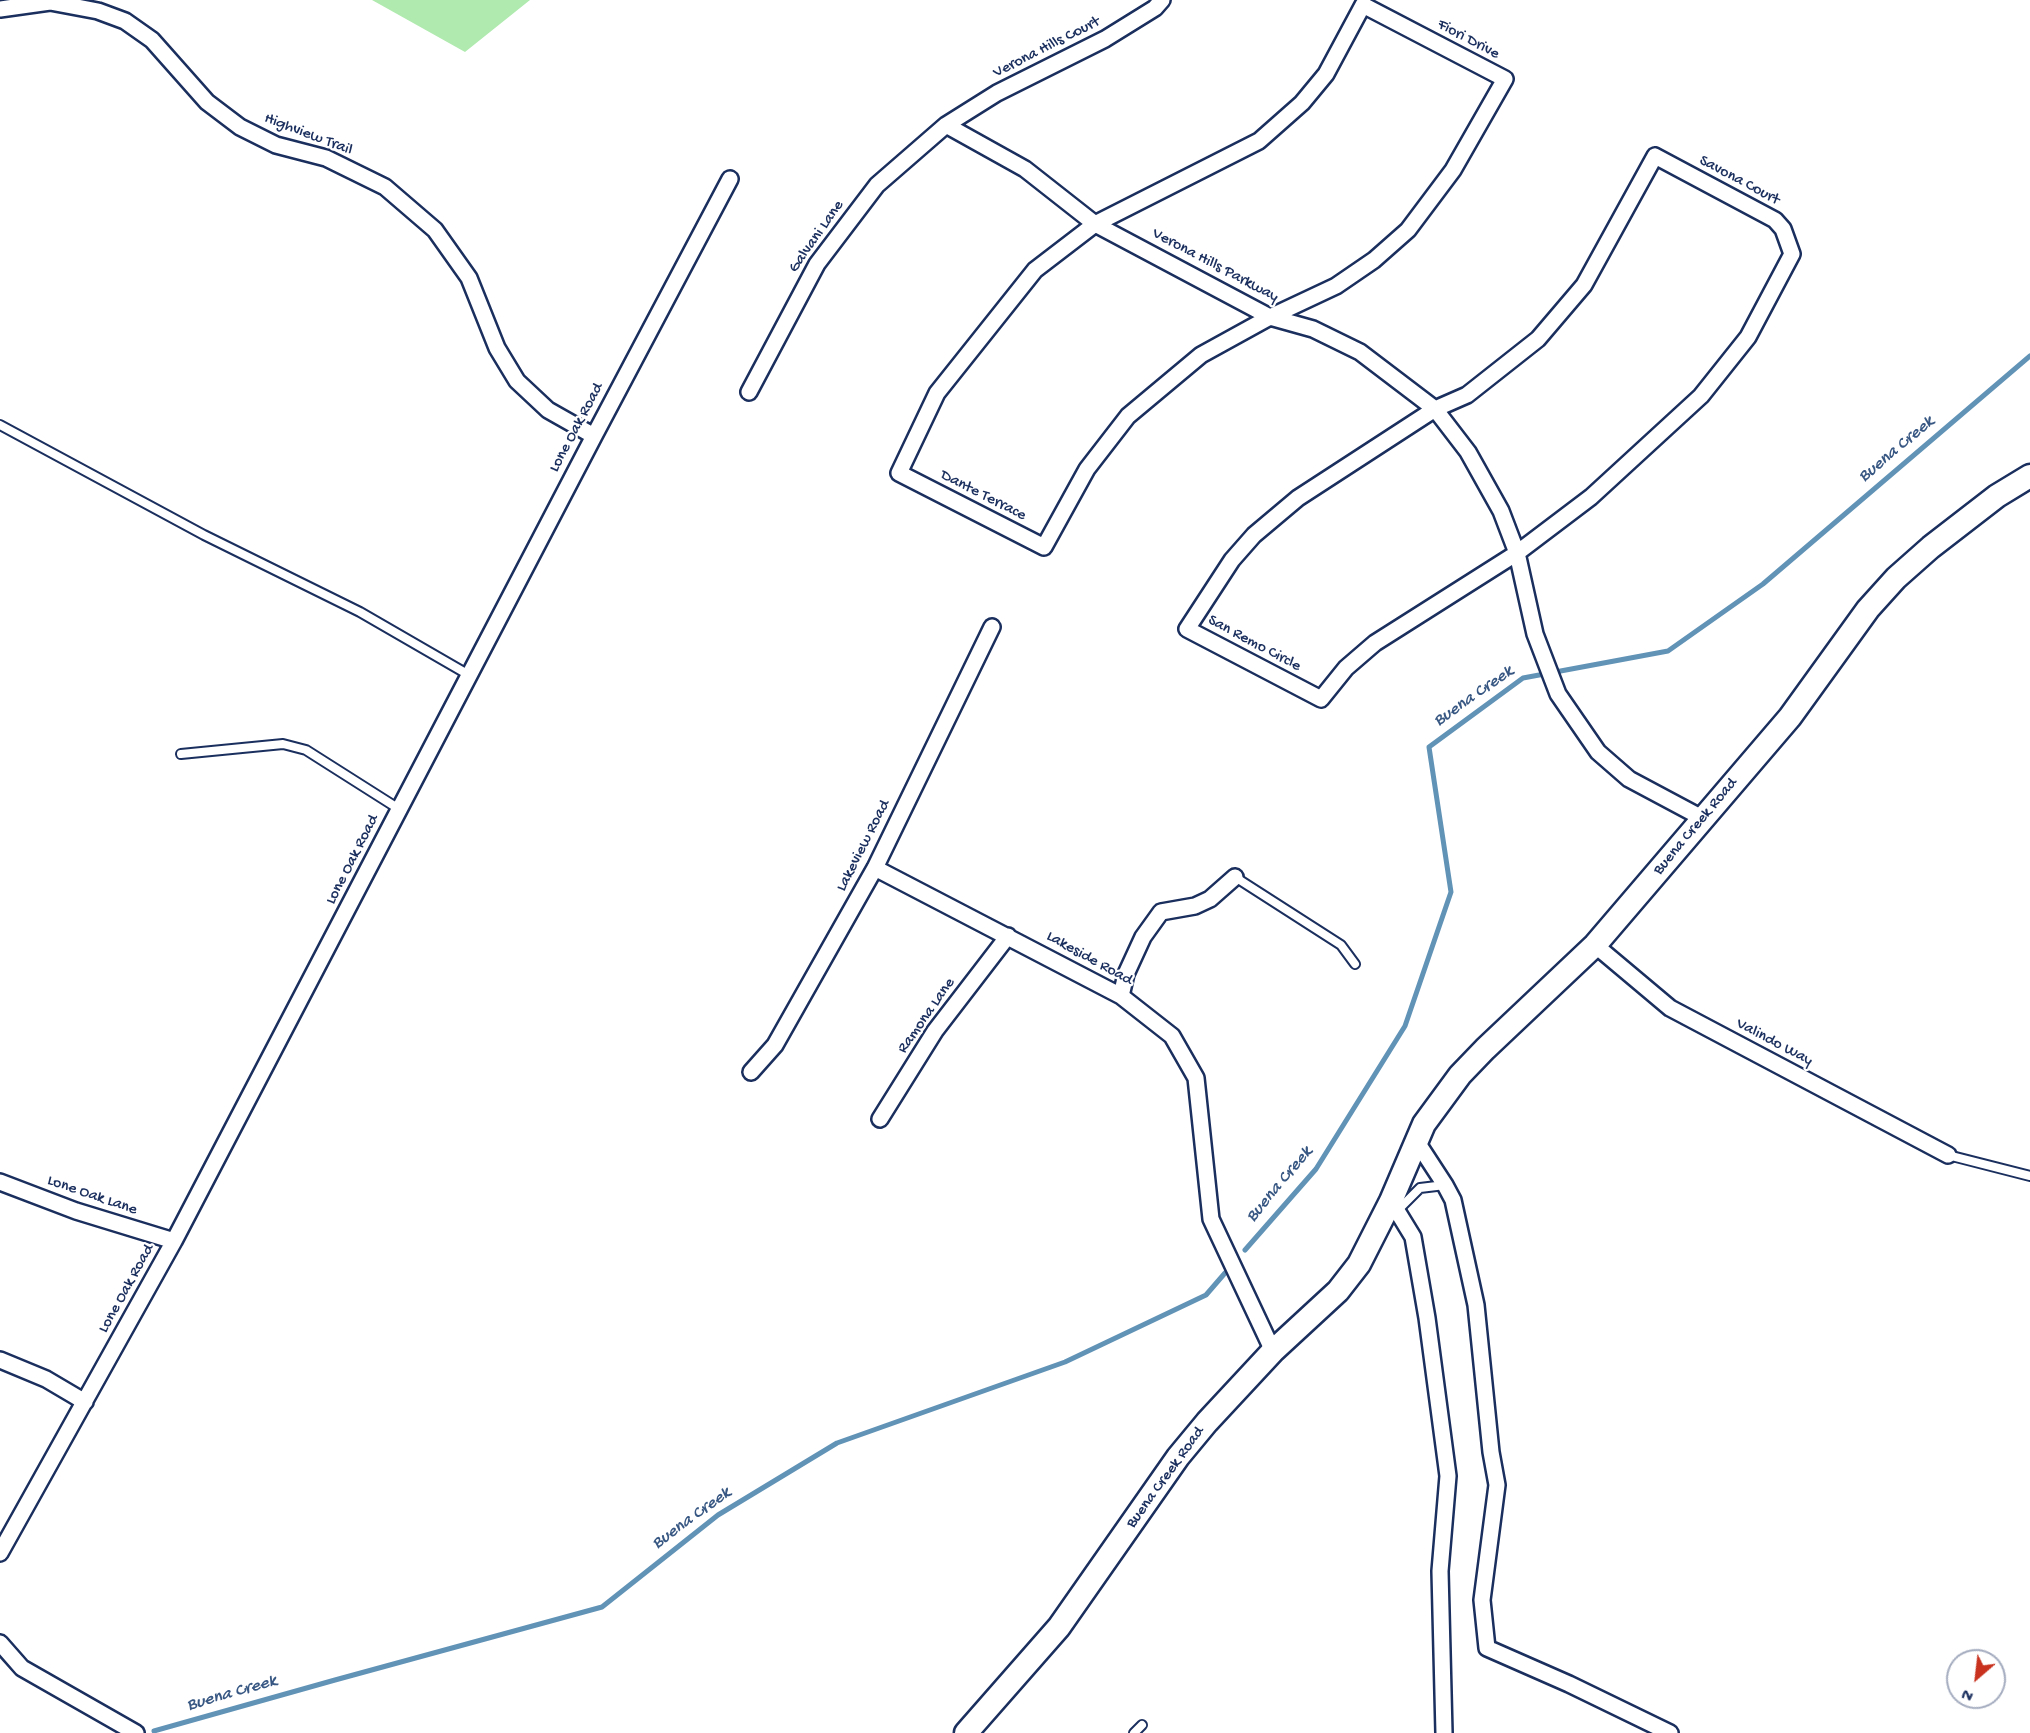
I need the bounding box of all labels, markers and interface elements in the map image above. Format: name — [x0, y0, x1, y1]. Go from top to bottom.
street label: Verona Hills Court — [990, 13, 1104, 83]
street label: Fiori Drive — [1434, 16, 1502, 64]
street label: Highview Trail — [261, 109, 355, 161]
street label: Savona Court — [1695, 152, 1783, 210]
street label: Galvani Lane — [785, 197, 849, 277]
street label: Verona Hills Parkway — [1149, 225, 1281, 307]
street label: Lone Oak Road — [545, 380, 609, 476]
water label: Buena Creek — [1855, 412, 1939, 488]
street label: Dante Terrace — [937, 466, 1029, 526]
street label: San Remo Circle — [1204, 611, 1304, 677]
water label: Buena Creek — [1430, 662, 1518, 732]
street label: Buena Creek Road — [1650, 775, 1742, 879]
street label: Lakeview Road — [833, 797, 895, 895]
street label: Lone Oak Road — [322, 812, 384, 908]
street label: Lakeside Road — [1042, 927, 1136, 991]
street label: Ramona Lane — [894, 975, 960, 1057]
street label: Valindo Way — [1732, 1015, 1816, 1071]
water label: Buena Creek — [1242, 1143, 1318, 1227]
street label: Lone Oak Lane — [45, 1172, 139, 1220]
street label: Lone Oak Road — [95, 1241, 159, 1337]
street label: Buena Creek Road — [1123, 1423, 1209, 1533]
water label: Buena Creek — [648, 1483, 736, 1555]
north arrow — [1946, 1649, 2006, 1709]
water label: Buena Creek — [185, 1671, 279, 1717]
text: N — [1959, 1683, 1977, 1704]

